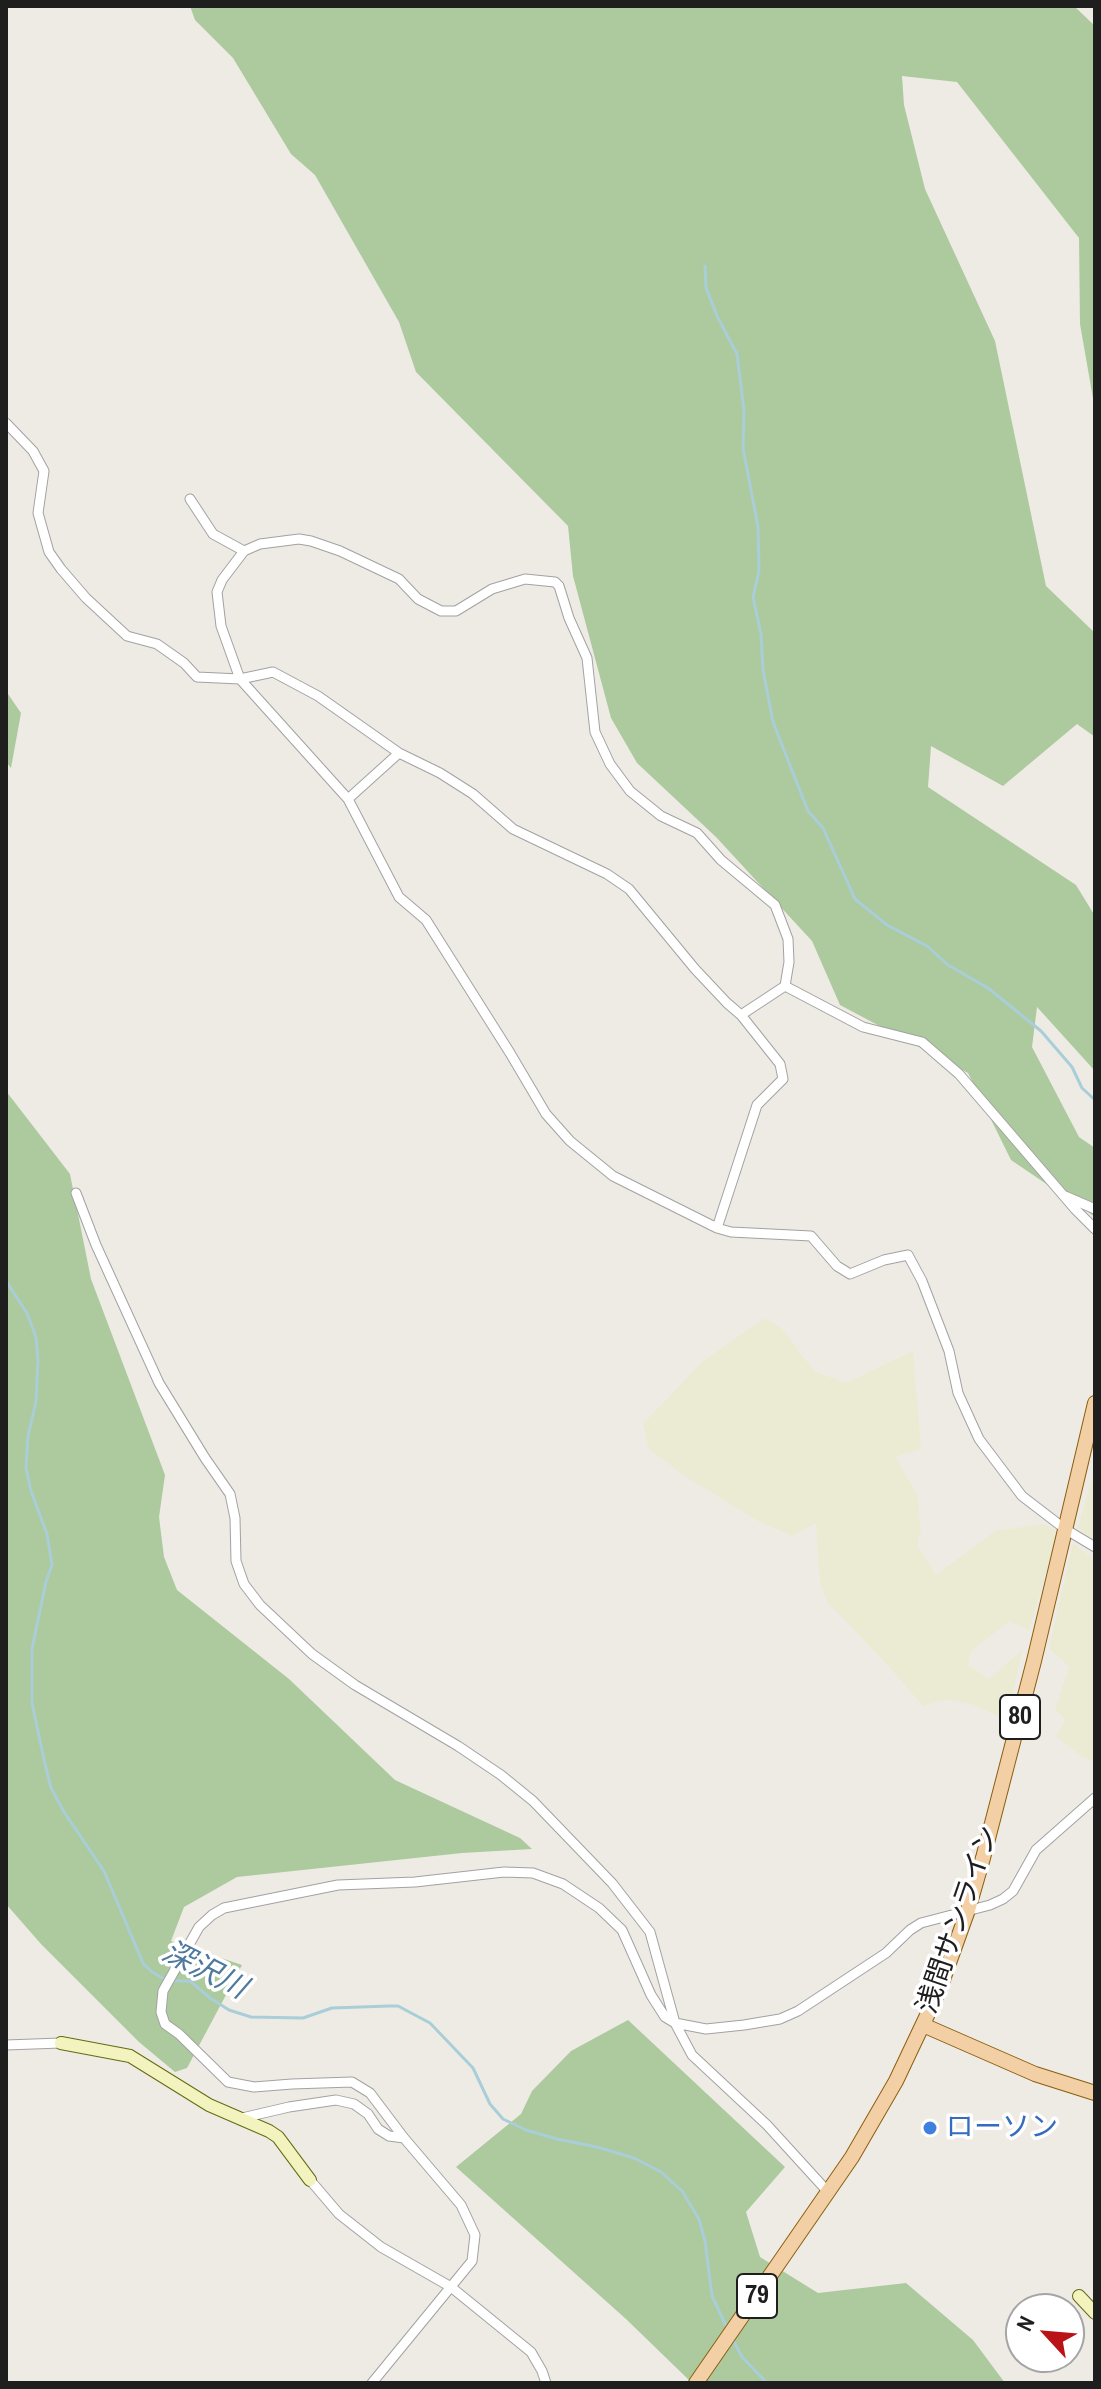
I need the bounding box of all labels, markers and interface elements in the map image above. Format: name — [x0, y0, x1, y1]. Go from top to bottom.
road number: 80 — [1000, 1695, 1040, 1739]
street label: 浅間サンライン — [911, 1822, 1007, 2018]
water label: 深沢川 — [156, 1935, 252, 2007]
place label: ローソン — [946, 2111, 1058, 2145]
marker: ローソン — [921, 2119, 939, 2137]
road number: 79 — [737, 2274, 777, 2318]
north arrow — [1005, 2293, 1085, 2373]
text: N — [1009, 2311, 1042, 2336]

